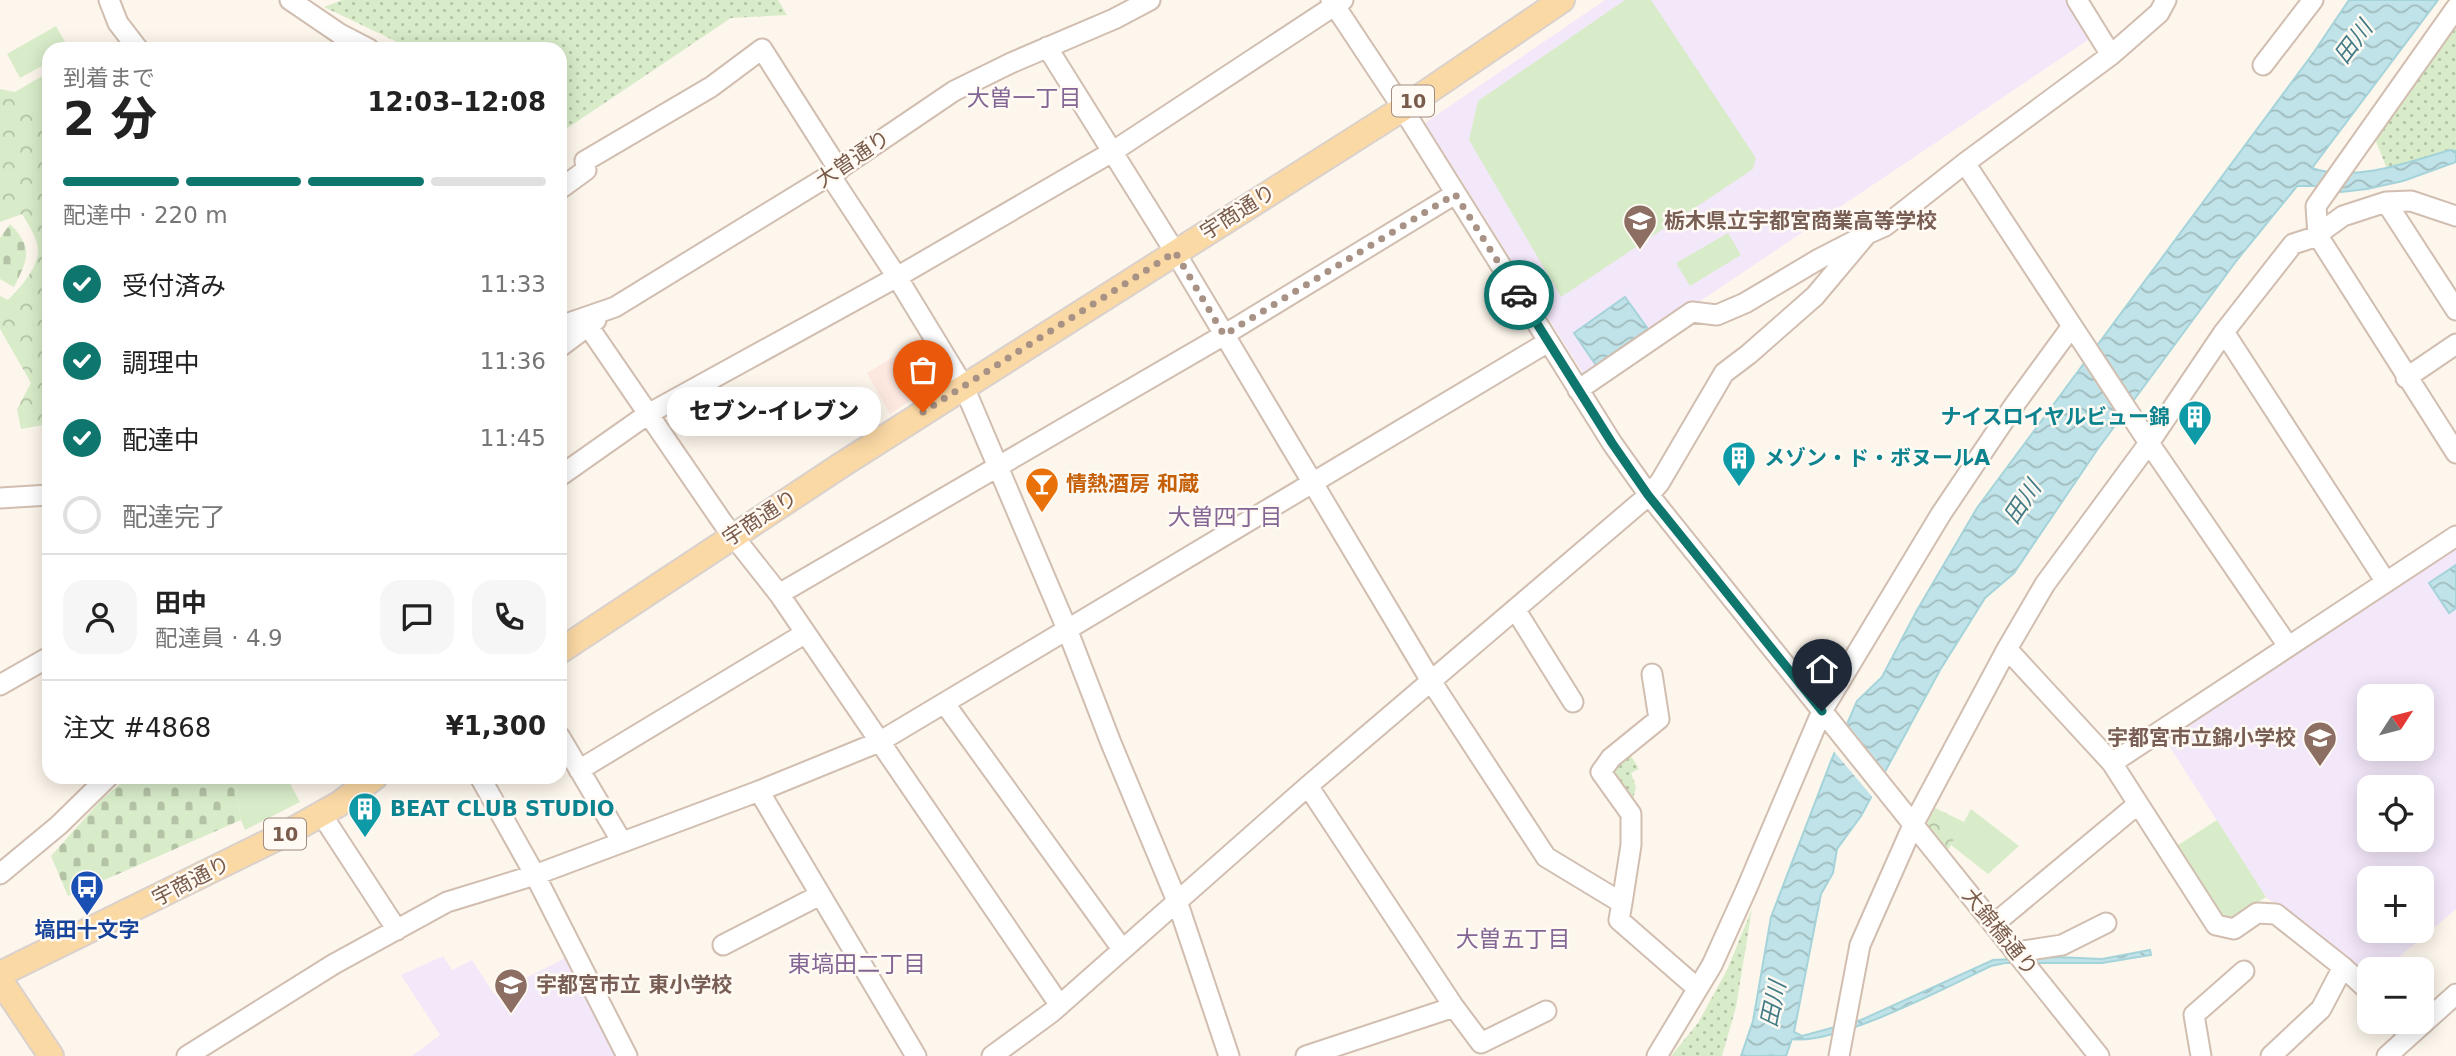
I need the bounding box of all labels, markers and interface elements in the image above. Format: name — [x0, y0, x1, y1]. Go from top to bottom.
water label: 田川 — [2329, 13, 2379, 68]
text: 到着まで — [63, 65, 155, 91]
district label: 大曽一丁目 — [967, 85, 1082, 111]
road number: 10 — [1392, 86, 1434, 116]
text: 12:03–12:08 — [367, 87, 546, 117]
text: 2 分 — [63, 92, 157, 146]
street label: 大曽通り — [811, 126, 895, 192]
street label: 宇商通り — [1196, 180, 1280, 244]
text: 配達中 · 220 m — [63, 202, 228, 228]
school or university icon: 栃木県立宇都宮商業高等学校 — [1621, 202, 1659, 251]
place label: 栃木県立宇都宮商業高等学校 — [1664, 209, 1937, 233]
courier — [1484, 260, 1554, 330]
icon: check — [63, 265, 101, 303]
text: 受付済み — [122, 271, 226, 301]
text: 11:33 — [480, 271, 546, 297]
icon: car — [1500, 276, 1538, 314]
pin — [893, 340, 953, 412]
icon: check — [63, 342, 101, 380]
text: 調理中 — [122, 348, 200, 378]
text: 11:36 — [480, 348, 546, 374]
icon: bag — [904, 351, 942, 389]
callout: セブン-イレブン — [668, 388, 881, 436]
text: セブン-イレブン — [689, 398, 859, 424]
building icon: ナイスロイヤルビュー錦 — [2176, 398, 2214, 447]
place label: ナイスロイヤルビュー錦 — [1940, 405, 2170, 429]
icon: check — [63, 419, 101, 457]
text: 配達中 — [122, 425, 200, 455]
text: 11:45 — [480, 425, 546, 451]
building icon: メゾン・ド・ボヌールA — [1720, 439, 1758, 488]
place label: メゾン・ド・ボヌールA — [1764, 446, 1991, 470]
bar icon: 情熱酒房 和蔵 — [1023, 465, 1061, 514]
place label: 情熱酒房 和蔵 — [1066, 472, 1199, 496]
water label: 田川 — [1998, 473, 2047, 528]
street label: 宇商通り — [718, 485, 802, 551]
text: 配達完了 — [122, 502, 226, 532]
district label: 大曽四丁目 — [1168, 504, 1283, 530]
button: person — [63, 580, 137, 654]
button: chat — [380, 580, 454, 654]
button: phone — [472, 580, 546, 654]
text: 田中 — [155, 588, 207, 618]
text: 配達員 · 4.9 — [155, 625, 283, 651]
pin — [1792, 639, 1852, 711]
icon: home — [1803, 650, 1841, 688]
north arrow — [2357, 684, 2434, 761]
map controls — [2357, 684, 2434, 1034]
text: ¥1,300 — [446, 711, 546, 741]
text: 注文 #4868 — [63, 713, 211, 743]
school or university icon: 宇都宮市立錦小学校 — [2301, 719, 2339, 768]
place label: 宇都宮市立錦小学校 — [2107, 726, 2296, 750]
button: locate — [2357, 775, 2434, 852]
building icon: BEAT CLUB STUDIO — [346, 790, 384, 839]
place label: BEAT CLUB STUDIO — [390, 797, 615, 821]
road number: 10 — [264, 818, 306, 849]
street label: 宇商通り — [148, 851, 234, 911]
button: + — [2357, 866, 2434, 943]
bus stop icon: 塙田十文字 — [68, 868, 106, 917]
street label: 大錦橋通り — [1958, 884, 2042, 980]
place label: 塙田十文字 — [35, 918, 140, 942]
district label: 大曽五丁目 — [1456, 926, 1571, 952]
district label: 東塙田二丁目 — [788, 951, 926, 977]
button: − — [2357, 957, 2434, 1034]
school or university icon: 宇都宮市立 東小学校 — [492, 966, 530, 1015]
place label: 宇都宮市立 東小学校 — [536, 973, 732, 997]
water label: 田川 — [1756, 976, 1791, 1029]

